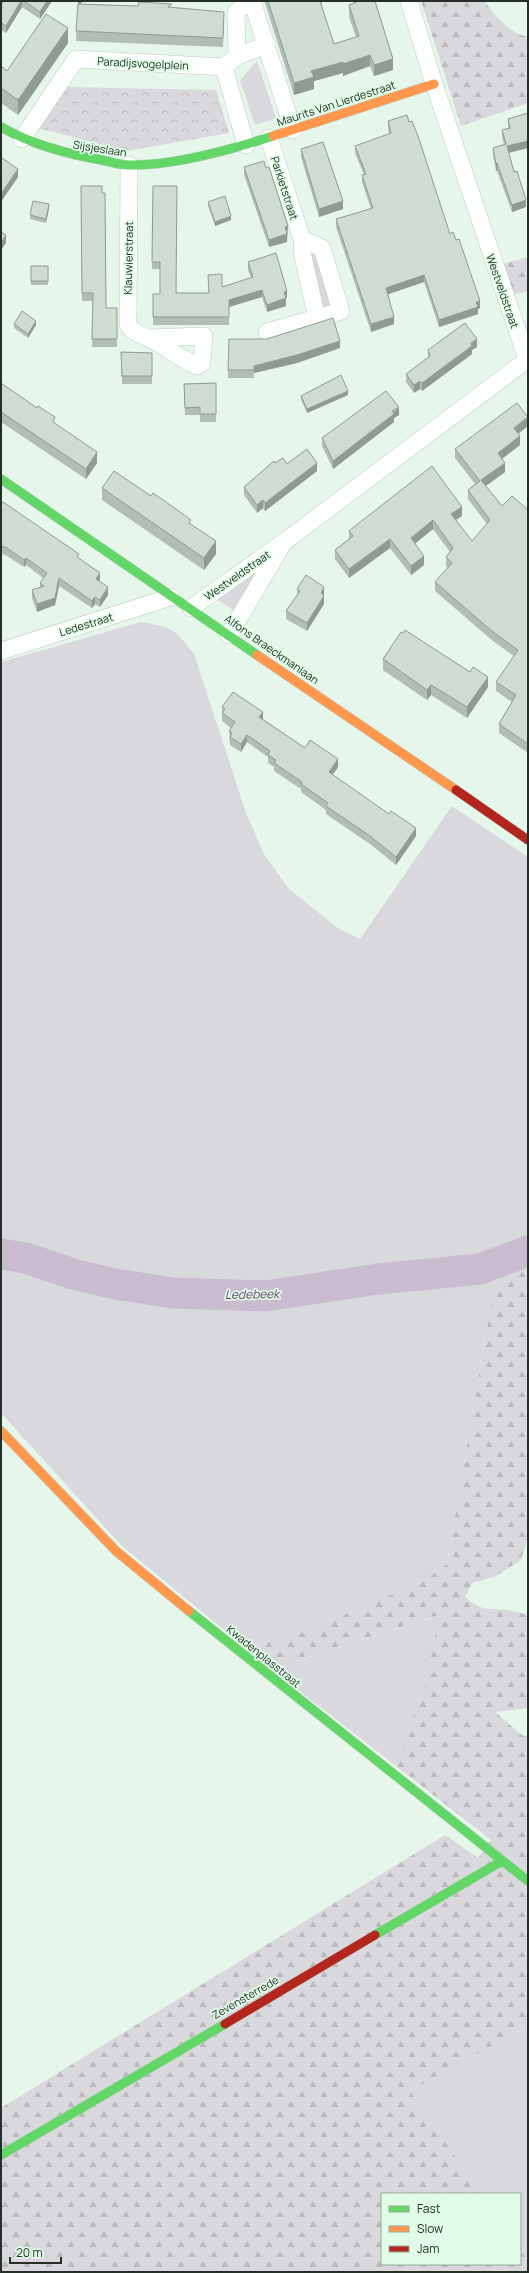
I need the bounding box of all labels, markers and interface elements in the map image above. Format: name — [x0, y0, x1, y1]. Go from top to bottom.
street label: Paradijsvogelplein — [97, 53, 189, 73]
street label: Maurits Van Lierdestraat — [275, 77, 397, 129]
street label: Sijsjeslaan — [72, 136, 128, 160]
street label: Parkietstraat — [268, 154, 302, 222]
street label: Klauwierstraat — [120, 221, 136, 295]
street label: Westveldstraat — [483, 252, 523, 330]
street label: Westveldstraat — [201, 547, 273, 603]
street label: Ledestraat — [57, 609, 115, 639]
street label: Alfons Braeckmanlaan — [222, 611, 322, 687]
water label: Ledebeek — [225, 1285, 281, 1303]
street label: Kwadenplasstraat — [224, 1621, 304, 1691]
street label: Zevensterrede — [209, 1972, 282, 2022]
legend — [381, 2193, 521, 2265]
text: Fast — [417, 2200, 441, 2217]
text: Slow — [417, 2220, 443, 2237]
scale bar — [10, 2239, 61, 2265]
text: Jam — [417, 2240, 439, 2257]
text: 20 m — [16, 2244, 43, 2261]

